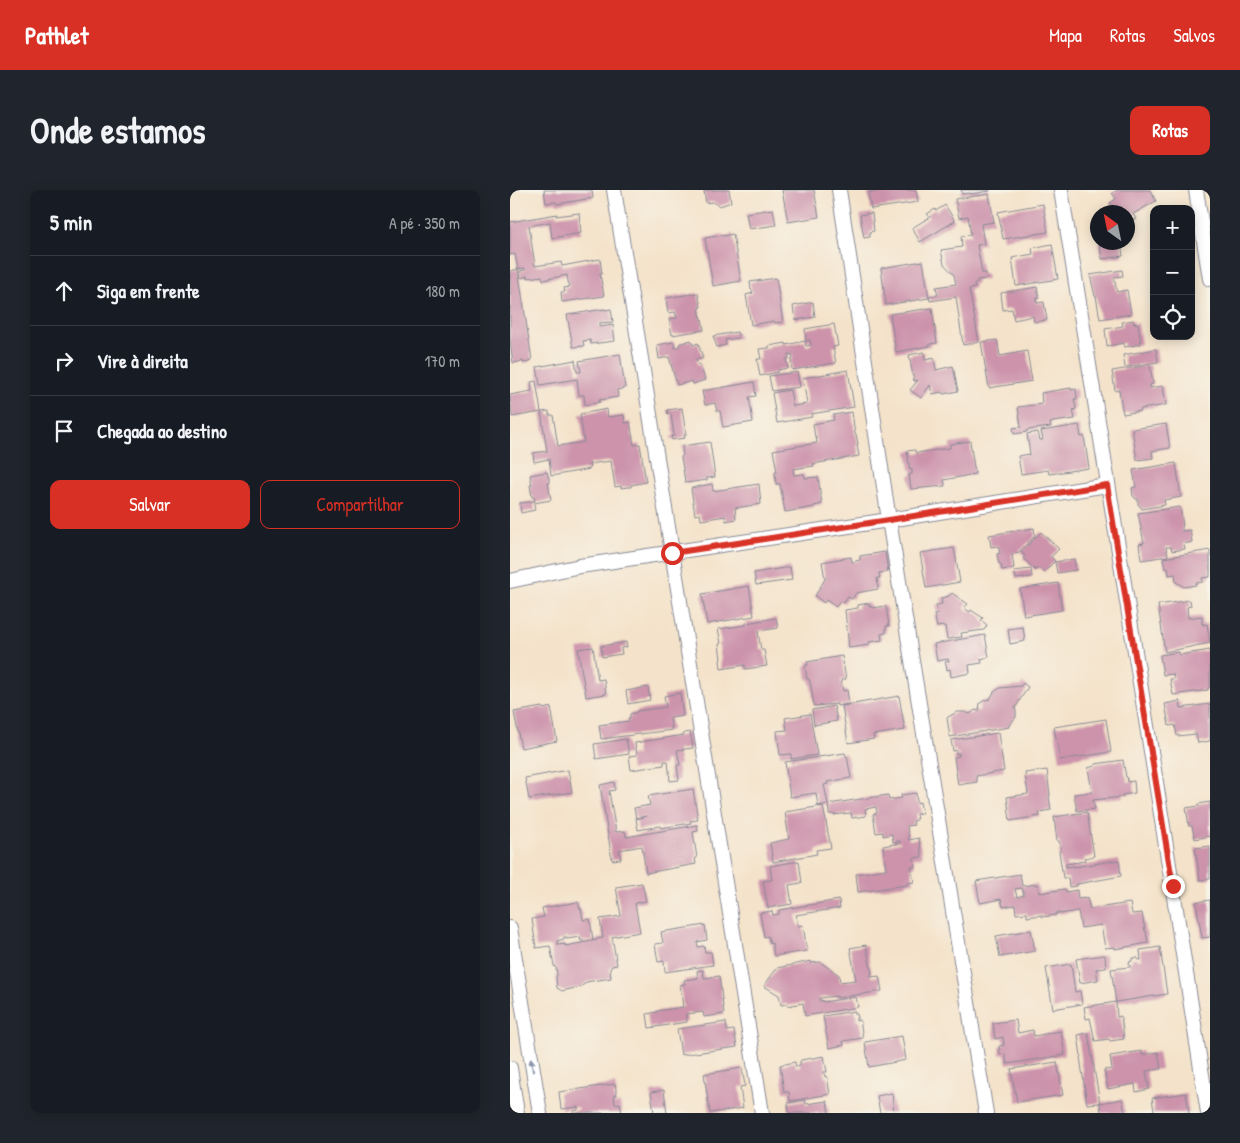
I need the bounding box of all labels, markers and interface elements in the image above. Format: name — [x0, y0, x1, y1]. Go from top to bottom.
text: Pathlet — [25, 19, 88, 51]
text: Mapa — [1049, 23, 1082, 48]
text: Rotas — [1110, 23, 1146, 48]
text: Salvos — [1174, 23, 1215, 48]
button: Rotas — [1130, 106, 1210, 155]
text: Onde estamos — [30, 107, 205, 154]
north arrow — [1090, 205, 1135, 250]
map controls — [1150, 205, 1195, 340]
button: + — [1150, 205, 1195, 250]
text: 5 min — [50, 208, 92, 237]
text: A pé · 350 m — [389, 212, 460, 234]
button: − — [1150, 250, 1195, 295]
icon: ahead — [50, 277, 78, 305]
text: Siga em frente — [97, 278, 200, 304]
text: 180 m — [426, 280, 460, 302]
button: locate — [1150, 295, 1195, 340]
icon: right — [50, 347, 78, 375]
text: Vire à direita — [97, 348, 188, 374]
text: 170 m — [425, 350, 460, 372]
icon: arrive — [50, 417, 78, 445]
text: Chegada ao destino — [97, 418, 227, 444]
button: Salvar — [50, 480, 250, 529]
button: Compartilhar — [260, 480, 460, 529]
route start — [661, 542, 684, 565]
route end — [1162, 875, 1185, 898]
one-way arrow — [528, 1057, 536, 1073]

